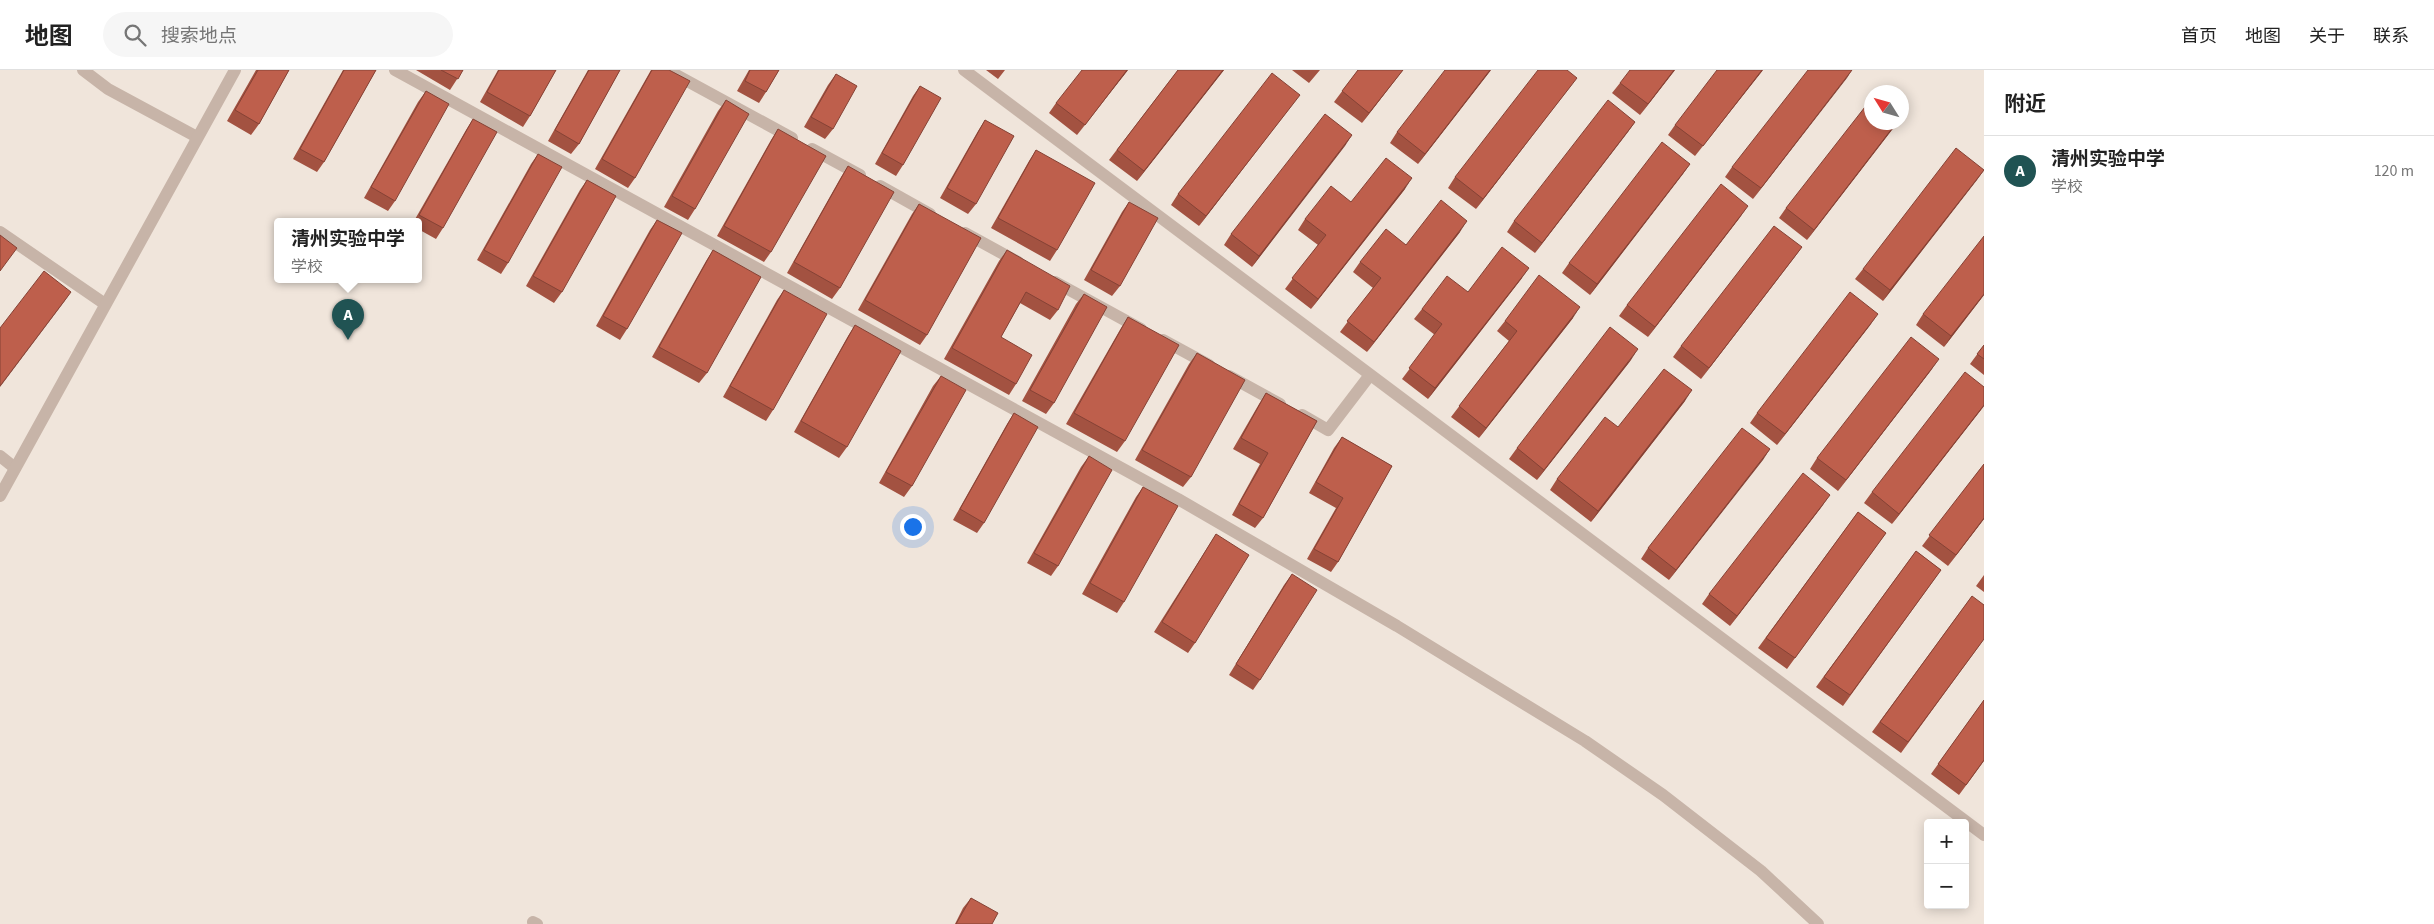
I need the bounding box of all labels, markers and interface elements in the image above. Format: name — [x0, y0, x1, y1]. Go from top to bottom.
search box — [103, 12, 453, 57]
text: 地图 — [25, 19, 73, 54]
icon: search — [121, 21, 149, 49]
text: 搜索地点 — [161, 23, 237, 50]
text: 首页 — [2181, 24, 2217, 49]
text: 地图 — [2245, 24, 2281, 49]
text: 关于 — [2309, 24, 2345, 49]
text: 联系 — [2373, 24, 2409, 49]
north arrow — [1864, 85, 1909, 130]
text: 附近 — [2004, 89, 2046, 119]
text: 清州实验中学 — [2051, 146, 2165, 173]
text: A — [2015, 160, 2025, 182]
text: 120 m — [2374, 160, 2414, 182]
text: 学校 — [2051, 176, 2083, 198]
popup — [274, 218, 422, 283]
text: 清州实验中学 — [291, 226, 405, 253]
text: 学校 — [291, 256, 323, 278]
pin: A — [332, 299, 364, 340]
your location — [900, 514, 926, 540]
map controls — [1924, 819, 1969, 909]
button: + — [1924, 819, 1969, 864]
button: − — [1924, 864, 1969, 909]

